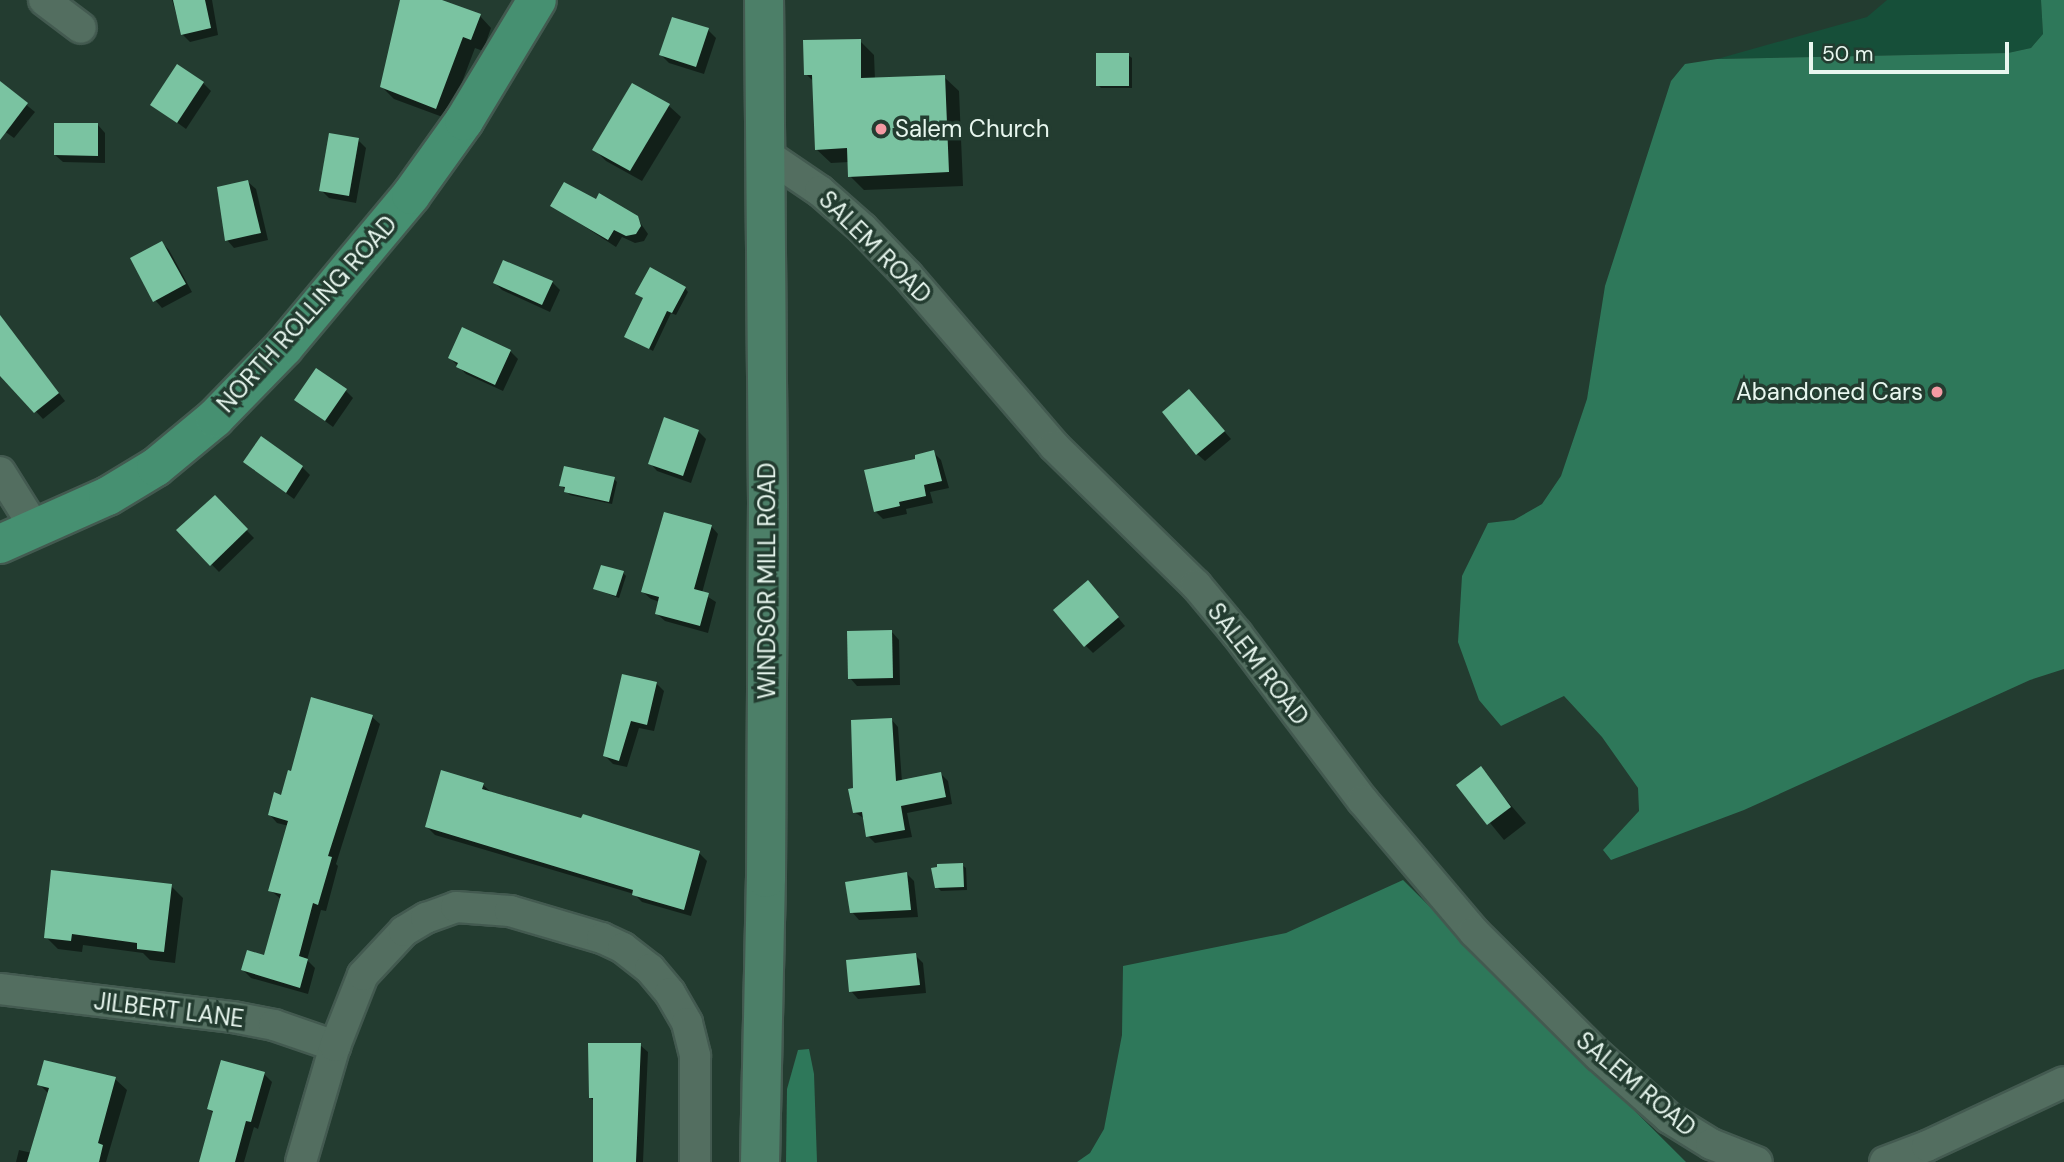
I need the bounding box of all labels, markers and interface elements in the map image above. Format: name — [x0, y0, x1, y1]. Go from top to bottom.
scale bar — [1812, 28, 2011, 72]
text: 50 m — [1822, 40, 1873, 68]
place label: Salem Church — [895, 115, 1049, 143]
marker: Salem Church — [873, 121, 889, 137]
street label: SALEM ROAD — [813, 185, 937, 309]
street label: NORTH ROLLING ROAD — [211, 210, 403, 418]
place label: Abandoned Cars — [1736, 378, 1923, 406]
marker: Abandoned Cars — [1929, 384, 1945, 400]
street label: WINDSOR MILL ROAD — [753, 463, 781, 699]
street label: SALEM ROAD — [1201, 597, 1315, 731]
street label: JILBERT LANE — [92, 986, 246, 1034]
street label: SALEM ROAD — [1571, 1026, 1701, 1142]

